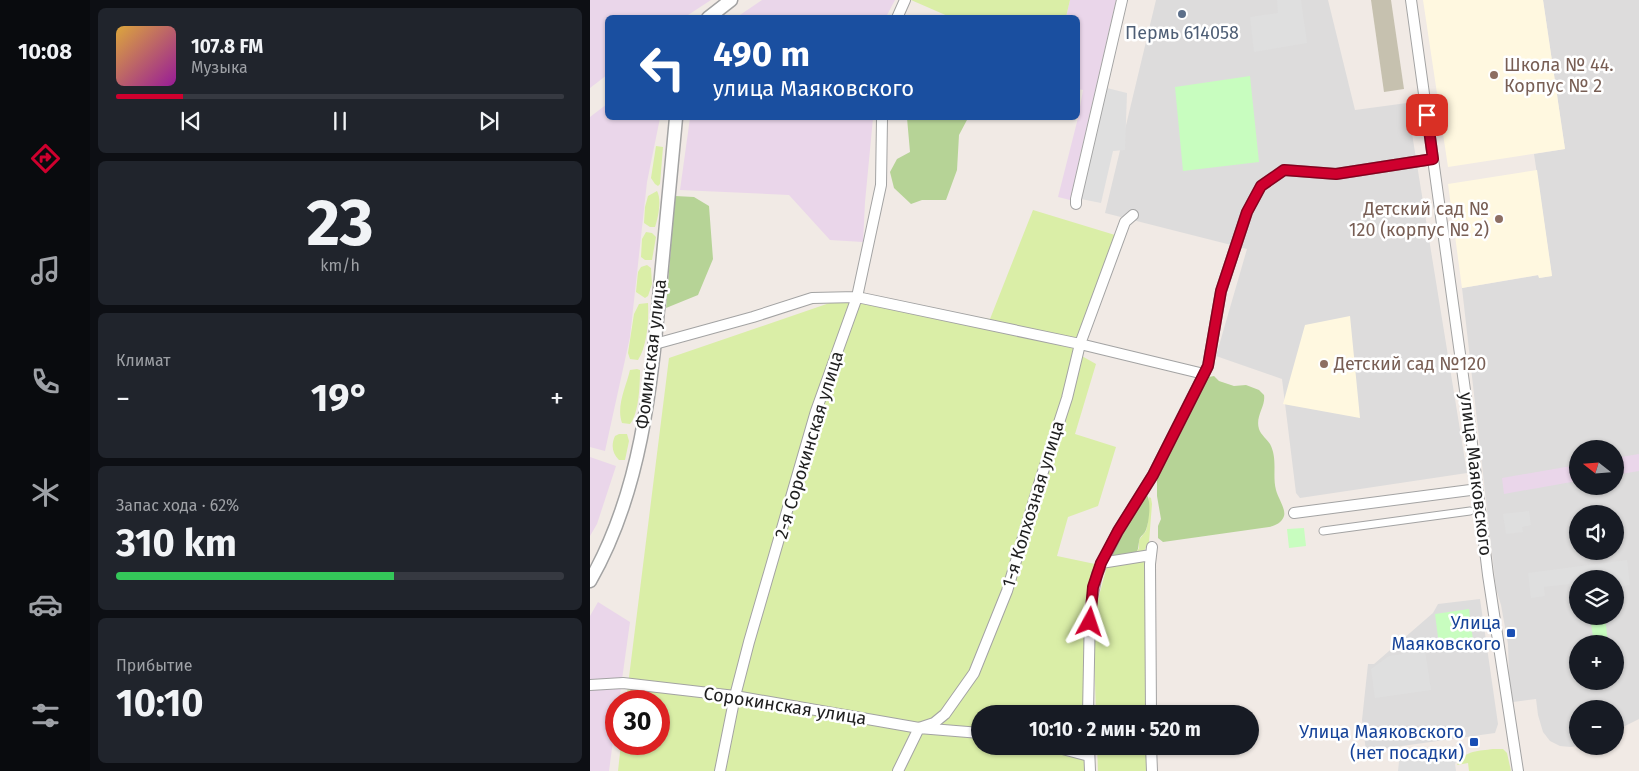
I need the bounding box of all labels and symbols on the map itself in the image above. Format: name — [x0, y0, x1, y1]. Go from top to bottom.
marker: Пермь 614058 — [1176, 8, 1188, 20]
place label: Пермь 614058 — [1125, 22, 1239, 44]
place label: Школа № 44. Корпус № 2 — [1504, 54, 1614, 97]
marker: Школа № 44. Корпус № 2 — [1488, 69, 1500, 81]
pin — [1406, 94, 1448, 136]
place label: Детский сад № 120 (корпус № 2) — [1349, 198, 1489, 241]
marker: Детский сад № 120 (корпус № 2) — [1493, 213, 1505, 225]
street label: Фоминская улица — [631, 278, 671, 430]
street label: 2-я Сорокинская улица — [770, 348, 848, 542]
place label: Детский сад №120 — [1333, 353, 1486, 375]
marker: Детский сад №120 — [1318, 358, 1330, 370]
street label: улица Маяковского — [1455, 391, 1497, 557]
street label: 1-я Колхозная улица — [997, 418, 1069, 590]
north arrow — [1569, 440, 1624, 495]
position arrow — [1063, 595, 1115, 647]
place label: Улица Маяковского — [1391, 612, 1501, 655]
marker: Улица Маяковского — [1505, 627, 1517, 639]
street label: Сорокинская улица — [702, 682, 868, 730]
speed limit sign: 30 — [605, 690, 670, 755]
place label: Улица Маяковского (нет посадки) — [1299, 721, 1464, 764]
marker: Улица Маяковского (нет посадки) — [1468, 736, 1480, 748]

